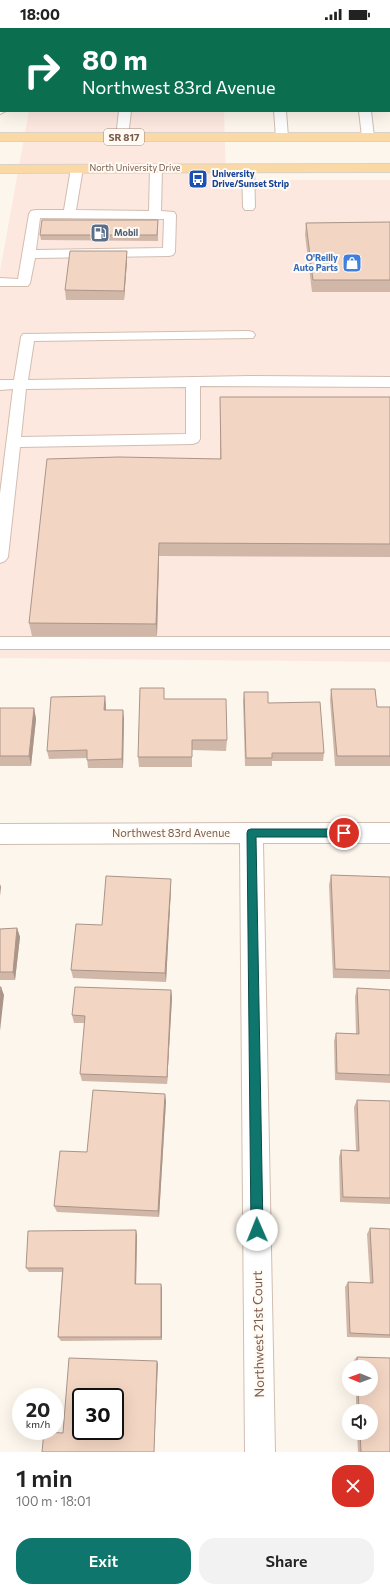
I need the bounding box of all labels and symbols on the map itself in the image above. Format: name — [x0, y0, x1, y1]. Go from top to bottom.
road number: SR 817 — [104, 129, 144, 145]
street label: North University Drive — [89, 162, 181, 173]
bus stop icon: University Drive/Sunset Strip — [187, 168, 209, 190]
place label: University Drive/Sunset Strip — [212, 168, 290, 189]
fuel station icon: Mobil — [89, 222, 111, 244]
place label: Mobil — [114, 227, 138, 238]
place label: O'Reilly Auto Parts — [293, 252, 338, 273]
shop icon: O'Reilly Auto Parts — [341, 252, 363, 274]
pin — [327, 816, 361, 850]
street label: Northwest 83rd Avenue — [112, 826, 230, 839]
position arrow — [236, 1209, 278, 1251]
street label: Northwest 21st Court — [249, 1270, 267, 1398]
north arrow — [342, 1360, 378, 1396]
speed limit sign: 30 — [72, 1388, 124, 1440]

